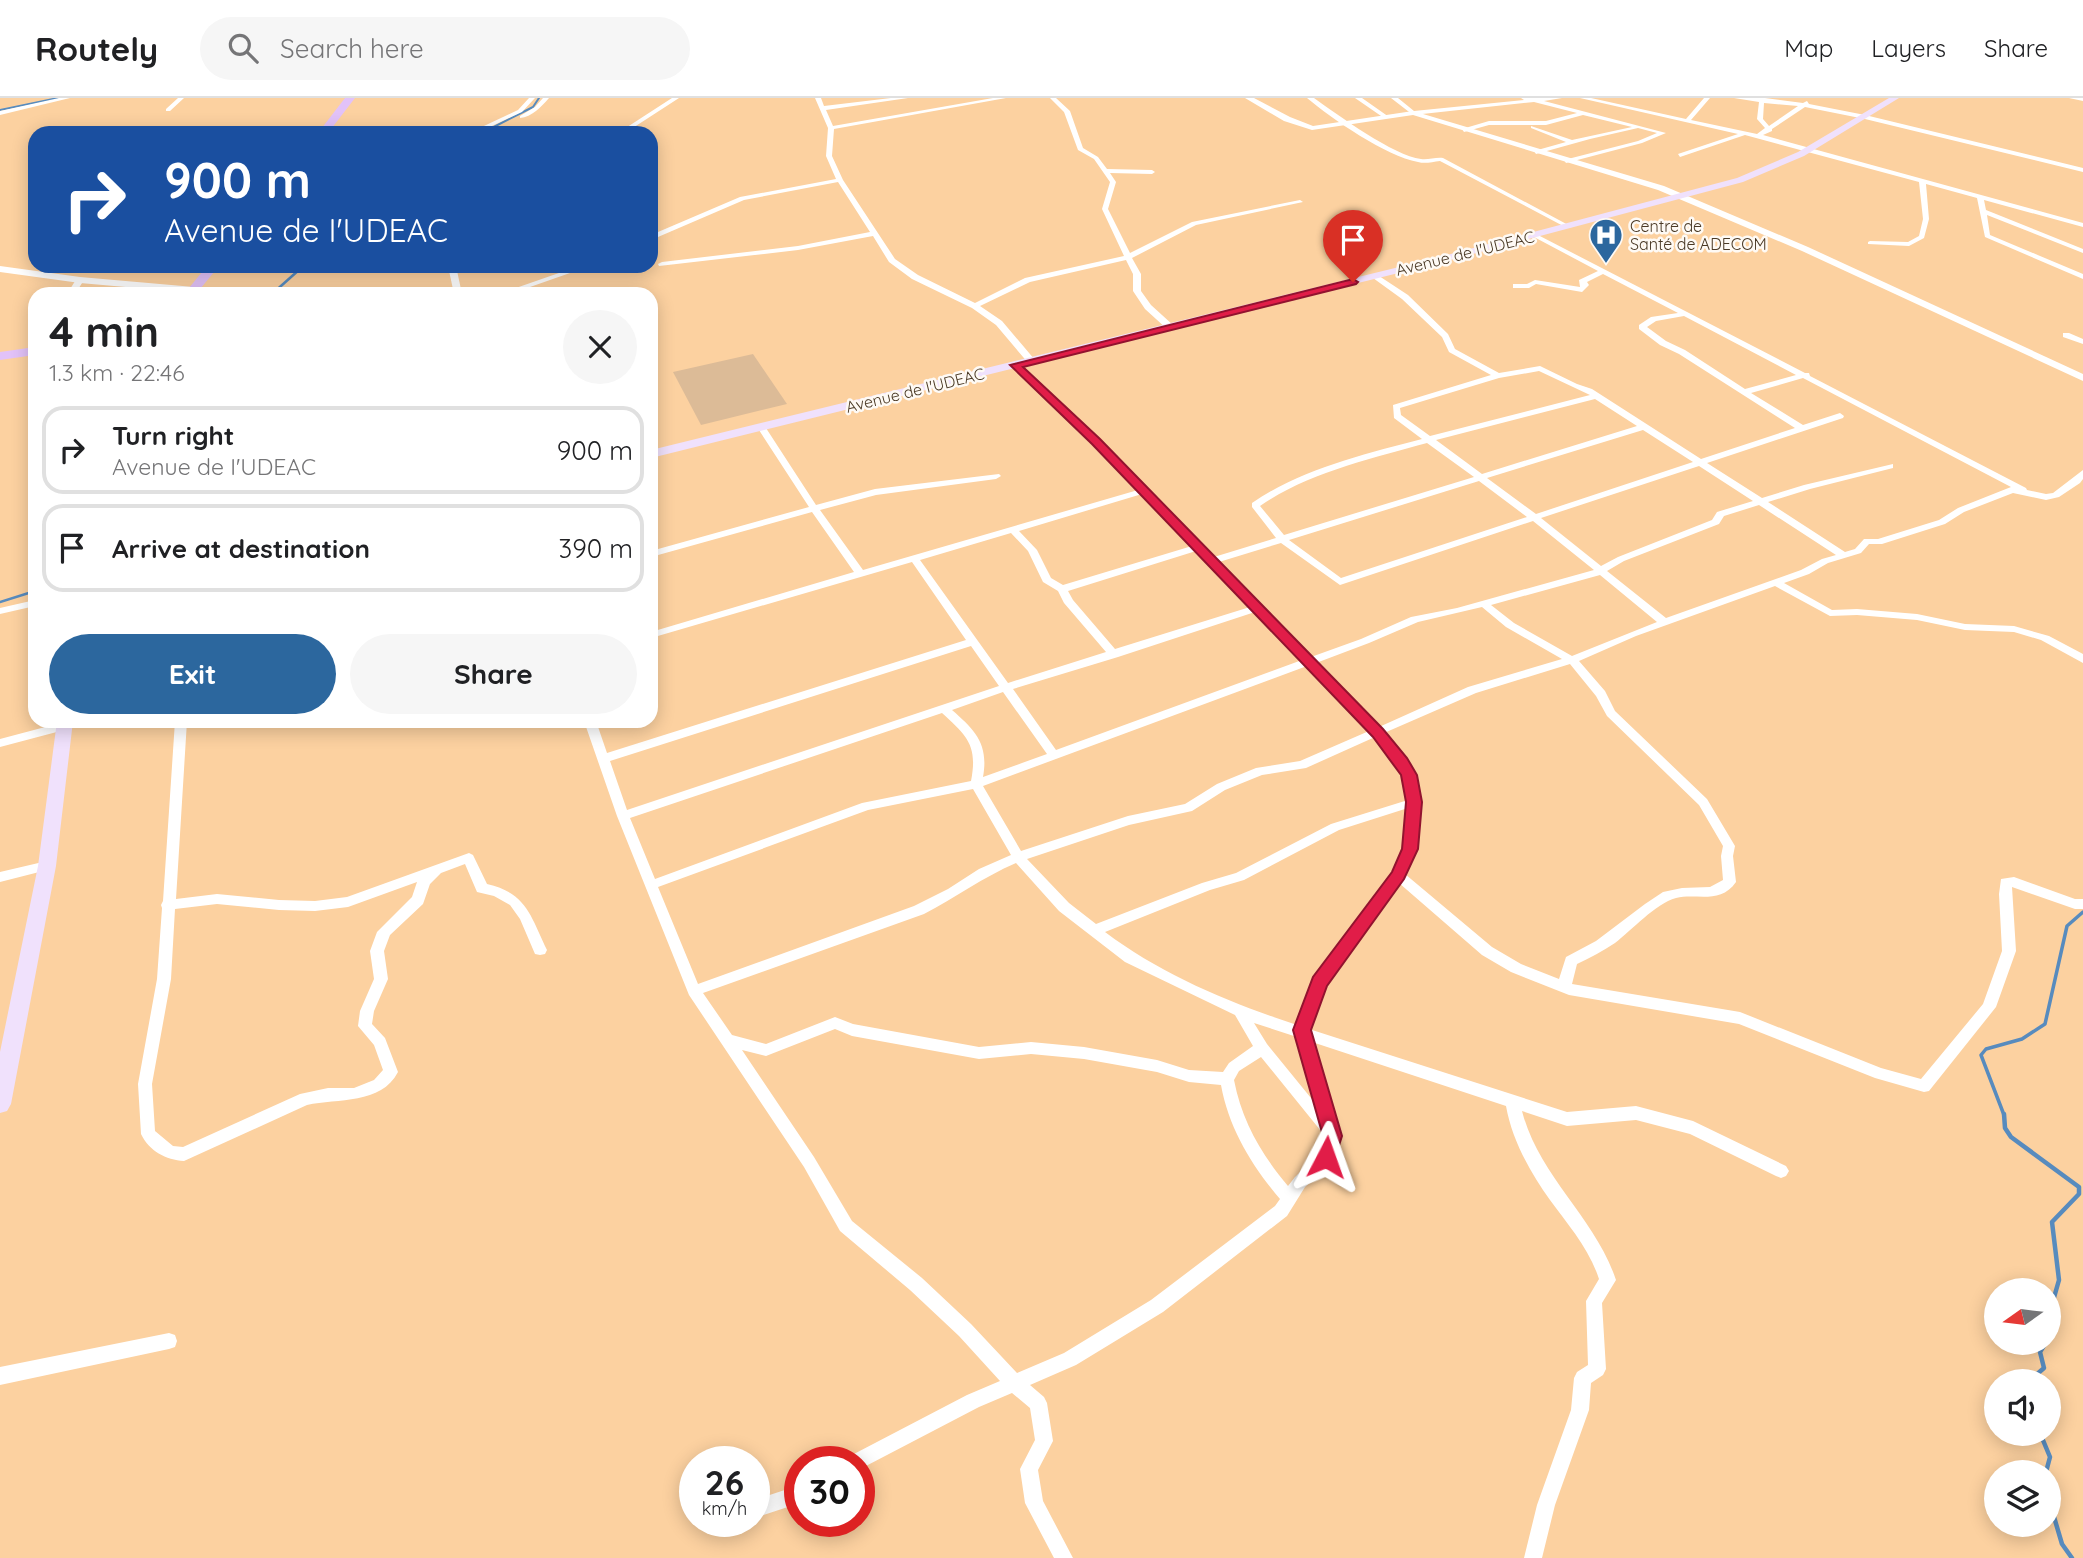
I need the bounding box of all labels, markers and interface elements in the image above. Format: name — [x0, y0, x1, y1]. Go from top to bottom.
search box — [200, 17, 690, 80]
text: Routely — [35, 28, 158, 69]
icon: search — [224, 29, 262, 67]
text: Search here — [280, 32, 424, 65]
text: Map — [1784, 33, 1833, 63]
text: Layers — [1871, 33, 1946, 63]
text: Share — [1984, 33, 2048, 63]
text: 900 m — [164, 149, 311, 210]
icon: right — [49, 154, 140, 245]
text: Avenue de I'UDEAC — [164, 210, 448, 250]
pin — [1323, 210, 1383, 282]
hospital icon: Centre de Santé de ADECOM — [1587, 216, 1625, 265]
place label: Centre de Santé de ADECOM — [1630, 216, 1767, 254]
icon: arrive — [1334, 221, 1372, 259]
street label: Avenue de I'UDEAC — [1394, 226, 1536, 280]
text: 4 min — [49, 305, 159, 358]
button: close — [563, 310, 637, 384]
text: 1.3 km · 22:46 — [49, 358, 185, 387]
street label: Avenue de I'UDEAC — [844, 363, 986, 417]
text: Turn right — [112, 419, 234, 452]
icon: right — [53, 431, 91, 469]
text: 900 m — [557, 434, 633, 467]
text: Avenue de I'UDEAC — [112, 452, 316, 481]
icon: arrive — [53, 529, 91, 567]
text: Arrive at destination — [112, 532, 370, 565]
text: 390 m — [559, 532, 633, 565]
button: Exit — [49, 634, 336, 714]
button: Share — [350, 634, 637, 714]
position arrow — [1289, 1120, 1363, 1194]
north arrow — [1984, 1278, 2062, 1354]
map controls — [1984, 1278, 2061, 1537]
button: sound — [1984, 1369, 2061, 1446]
speed limit sign: 30 — [784, 1446, 875, 1537]
text: 26 — [705, 1460, 744, 1504]
button: layers — [1984, 1460, 2061, 1537]
text: km/h — [702, 1497, 747, 1520]

